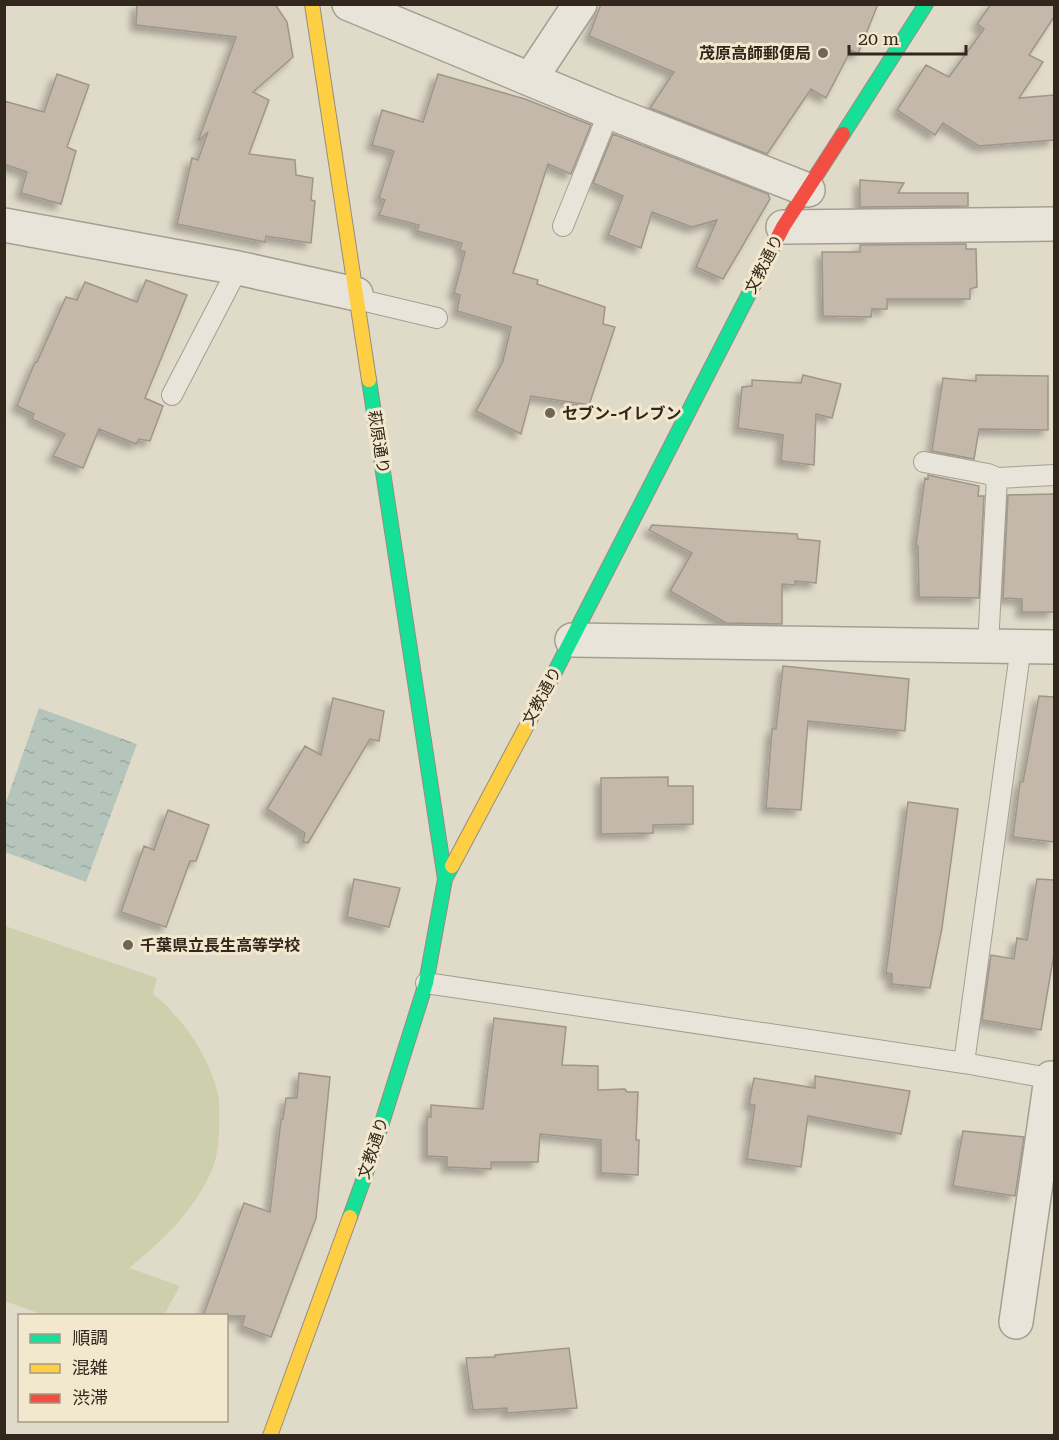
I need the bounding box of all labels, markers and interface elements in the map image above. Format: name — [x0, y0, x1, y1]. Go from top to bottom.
scale bar — [849, 18, 966, 56]
text: 20 m — [858, 28, 899, 49]
place label: 茂原高師郵便局 — [699, 44, 811, 63]
marker: 茂原高師郵便局 — [816, 46, 830, 60]
street label: 文教通り — [741, 231, 787, 297]
place label: セブン-イレブン — [562, 404, 681, 423]
marker: セブン-イレブン — [543, 406, 557, 420]
street label: 萩原通り — [365, 409, 393, 475]
street label: 文教通り — [519, 663, 565, 729]
place label: 千葉県立長生高等学校 — [140, 936, 300, 955]
marker: 千葉県立長生高等学校 — [121, 938, 135, 952]
street label: 文教通り — [354, 1115, 392, 1181]
legend — [18, 1314, 228, 1422]
text: 順調 — [72, 1327, 108, 1348]
text: 混雑 — [72, 1357, 108, 1378]
text: 渋滞 — [72, 1387, 108, 1408]

